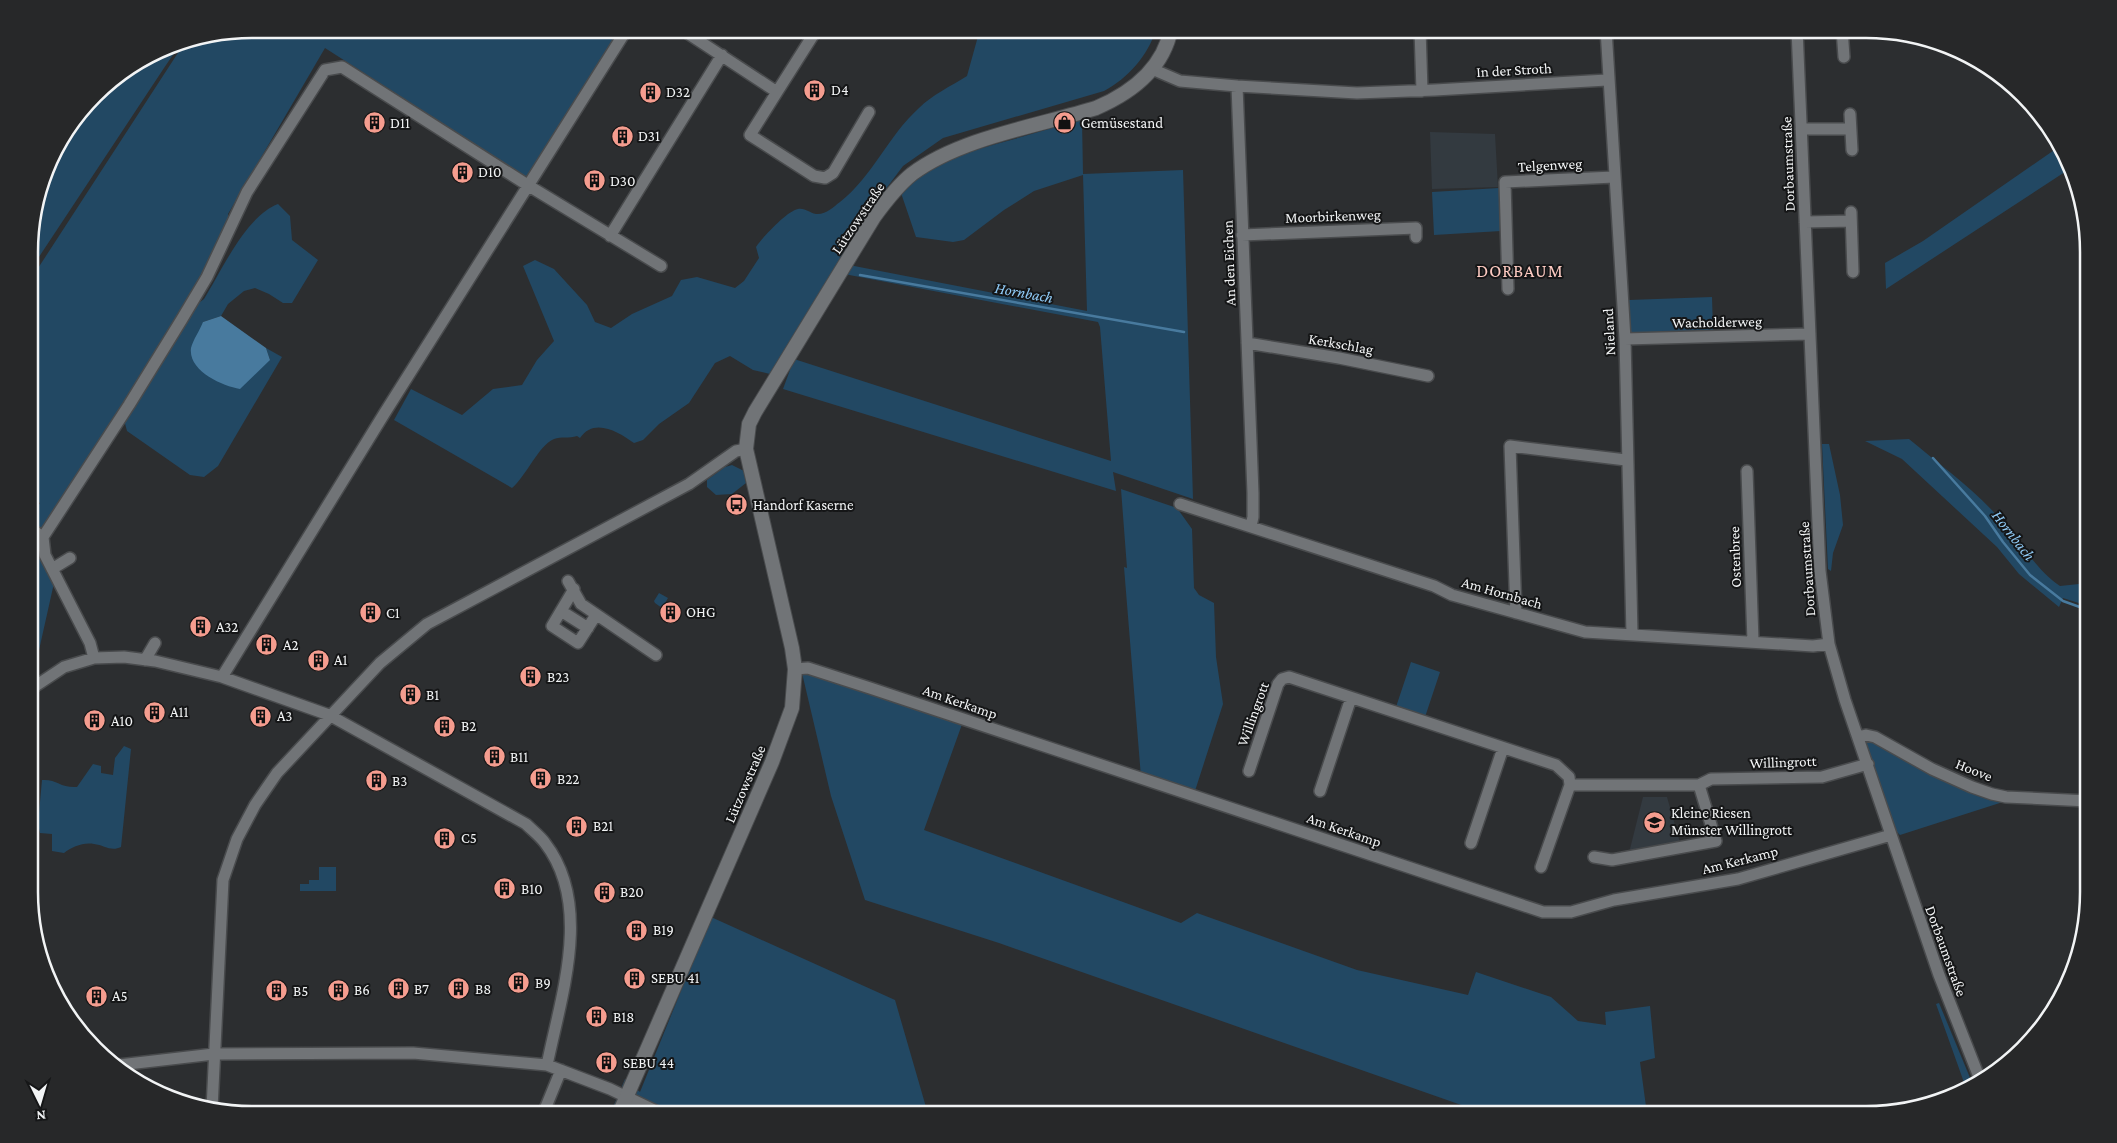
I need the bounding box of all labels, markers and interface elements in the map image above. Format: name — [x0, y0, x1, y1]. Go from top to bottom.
street label: In der Stroth — [1476, 60, 1552, 80]
building icon: D4 — [803, 78, 827, 102]
building icon: D32 — [638, 80, 662, 104]
place label: D4 — [831, 82, 849, 98]
place label: D32 — [666, 84, 690, 100]
building icon: D11 — [362, 111, 386, 135]
shop icon: Gemüsestand — [1053, 111, 1077, 135]
place label: D11 — [390, 115, 410, 131]
place label: Gemüsestand — [1081, 115, 1163, 131]
street label: Dorbaumstraße — [1778, 116, 1798, 212]
building icon: D31 — [610, 124, 634, 148]
place label: D31 — [638, 128, 660, 144]
street label: Telgenweg — [1517, 155, 1583, 176]
building icon: D10 — [450, 160, 474, 184]
place label: D10 — [478, 164, 501, 180]
building icon: D30 — [582, 169, 606, 193]
place label: D30 — [610, 173, 635, 189]
street label: Lützowstraße — [828, 179, 888, 257]
street label: Moorbirkenweg — [1285, 206, 1381, 227]
street label: An den Eichen — [1220, 220, 1238, 306]
district label: DORBAUM — [1476, 261, 1564, 281]
water label: Hornbach — [993, 279, 1055, 306]
street label: Nieland — [1600, 308, 1618, 356]
street label: Wacholderweg — [1672, 313, 1762, 332]
street label: Kerkschlag — [1307, 330, 1375, 359]
bus stop icon: Handorf Kaserne — [725, 493, 749, 517]
place label: Handorf Kaserne — [753, 497, 854, 513]
water label: Hornbach — [1989, 507, 2039, 564]
street label: Dorbaumstraße — [1796, 521, 1818, 617]
street label: Ostenbree — [1726, 526, 1744, 588]
street label: Am Hornbach — [1460, 574, 1544, 612]
building icon: OHG — [658, 600, 682, 624]
building icon: C1 — [358, 601, 382, 625]
place label: OHG — [686, 604, 715, 620]
place label: C1 — [386, 605, 400, 621]
building icon: A32 — [188, 615, 212, 639]
place label: A32 — [216, 619, 239, 635]
building icon: A2 — [255, 633, 279, 657]
place label: A2 — [283, 637, 299, 653]
building icon: A1 — [306, 648, 330, 672]
place label: A1 — [334, 652, 348, 668]
building icon: B23 — [519, 665, 543, 689]
place label: B23 — [547, 669, 569, 685]
street label: Willingrott — [1234, 679, 1273, 749]
street label: Am Kerkamp — [920, 682, 999, 723]
building icon: B1 — [398, 683, 422, 707]
place label: B1 — [426, 687, 439, 703]
building icon: A11 — [142, 700, 166, 724]
place label: A11 — [170, 704, 189, 720]
building icon: A3 — [249, 704, 273, 728]
place label: A3 — [277, 708, 292, 724]
building icon: A10 — [83, 709, 107, 733]
place label: A10 — [111, 713, 133, 729]
building icon: B2 — [433, 714, 457, 738]
place label: B2 — [461, 718, 476, 734]
street label: Lützowstraße — [721, 742, 769, 825]
building icon: B11 — [482, 745, 506, 769]
place label: B11 — [510, 749, 528, 765]
street label: Willingrott — [1749, 753, 1818, 772]
street label: Hoove — [1953, 755, 1995, 785]
building icon: B22 — [529, 767, 553, 791]
building icon: B3 — [364, 769, 388, 793]
place label: B22 — [557, 771, 579, 787]
place label: B3 — [392, 773, 407, 789]
place label: Kleine Riesen Münster Willingrott — [1671, 805, 1793, 839]
street label: Am Kerkamp — [1304, 810, 1383, 851]
school or university icon: Kleine Riesen Münster Willingrott — [1643, 810, 1667, 834]
building icon: B21 — [565, 814, 589, 838]
place label: B21 — [593, 818, 613, 834]
building icon: C5 — [433, 826, 457, 850]
place label: C5 — [461, 830, 477, 846]
street label: Am Kerkamp — [1700, 843, 1780, 878]
building icon: B10 — [493, 877, 517, 901]
building icon: B20 — [592, 880, 616, 904]
place label: B10 — [521, 881, 543, 897]
place label: B20 — [620, 884, 644, 900]
street label: Dorbaumstraße — [1922, 904, 1970, 999]
building icon: B19 — [625, 918, 649, 942]
place label: B19 — [653, 922, 674, 938]
building icon: SEBU 41 — [623, 966, 647, 990]
place label: SEBU 41 — [651, 970, 700, 986]
building icon: B9 — [507, 971, 531, 995]
place label: B9 — [535, 975, 551, 991]
building icon: B7 — [386, 977, 410, 1001]
building icon: B8 — [447, 977, 471, 1001]
building icon: B6 — [326, 978, 350, 1002]
building icon: B5 — [265, 979, 289, 1003]
place label: B7 — [414, 981, 429, 997]
place label: B8 — [475, 981, 491, 997]
place label: B6 — [354, 982, 370, 998]
place label: B5 — [293, 983, 308, 999]
building icon: A5 — [84, 984, 108, 1008]
place label: A5 — [112, 988, 128, 1004]
building icon: B18 — [585, 1005, 609, 1029]
place label: B18 — [613, 1009, 634, 1025]
building icon: SEBU 44 — [595, 1051, 619, 1075]
place label: SEBU 44 — [623, 1055, 674, 1071]
north arrow — [15, 1078, 65, 1128]
text: N — [35, 1108, 47, 1124]

